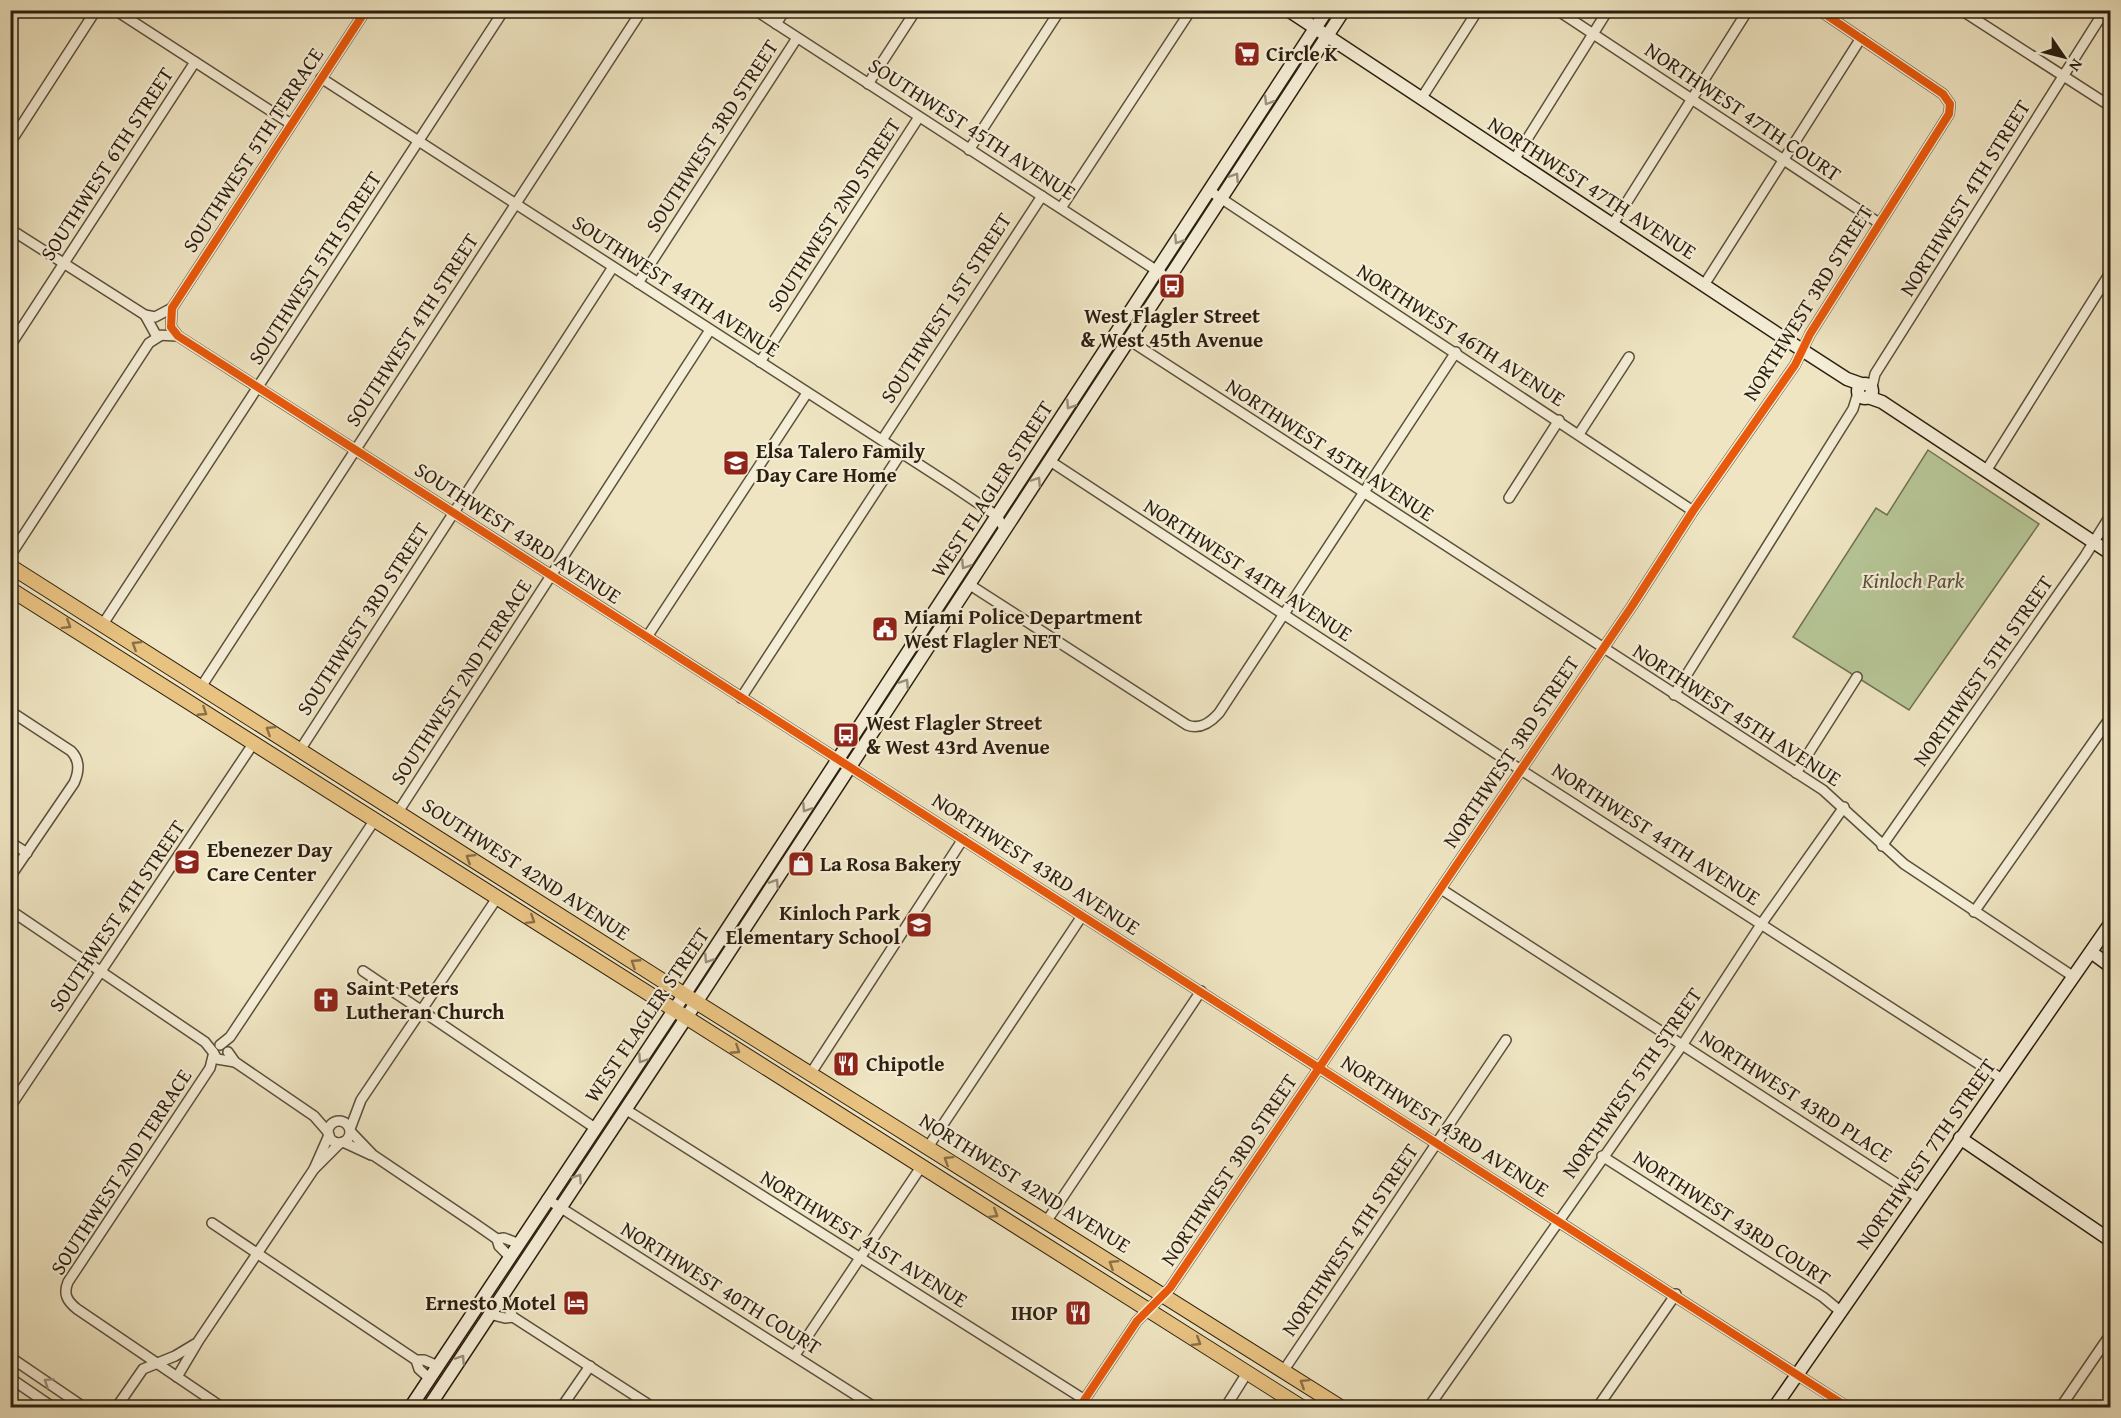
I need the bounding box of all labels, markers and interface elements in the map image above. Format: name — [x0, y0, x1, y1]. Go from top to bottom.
north arrow — [2034, 27, 2094, 87]
street label: SOUTHWEST 3RD STREET — [637, 33, 786, 238]
street label: NORTHWEST 47TH COURT — [1639, 34, 1848, 189]
place label: Circle K — [1266, 38, 1339, 69]
supermarket icon: Circle K — [1232, 39, 1262, 69]
street label: SOUTHWEST 5TH TERRACE — [174, 41, 331, 258]
street label: SOUTHWEST 45TH AVENUE — [862, 50, 1082, 208]
text: N — [2063, 54, 2089, 77]
street label: SOUTHWEST 6TH STREET — [32, 61, 181, 267]
street label: NORTHWEST 4TH STREET — [1891, 93, 2038, 302]
one-way arrow — [1264, 95, 1275, 106]
street label: NORTHWEST 47TH AVENUE — [1482, 108, 1703, 267]
street label: SOUTHWEST 2ND STREET — [759, 111, 908, 318]
street label: SOUTHWEST 5TH STREET — [240, 165, 389, 371]
one-way arrow — [1228, 173, 1240, 183]
street label: NORTHWEST 3RD STREET — [1735, 199, 1881, 407]
street label: SOUTHWEST 1ST STREET — [872, 206, 1019, 409]
street label: SOUTHWEST 44TH AVENUE — [566, 207, 786, 365]
street label: SOUTHWEST 4TH STREET — [337, 227, 486, 433]
one-way arrow — [1173, 234, 1185, 244]
street label: NORTHWEST 46TH AVENUE — [1351, 255, 1572, 414]
bus stop icon: West Flagler Street & West 45th Avenue — [1157, 271, 1187, 301]
place label: West Flagler Street & West 45th Avenue — [1081, 300, 1263, 355]
street label: NORTHWEST 45TH AVENUE — [1220, 370, 1441, 529]
street label: WEST FLAGLER STREET — [923, 394, 1061, 583]
one-way arrow — [1065, 399, 1077, 409]
place label: Elsa Talero Family Day Care Home — [756, 435, 925, 490]
school or university icon: Elsa Talero Family Day Care Home — [721, 448, 751, 478]
street label: SOUTHWEST 43RD AVENUE — [409, 454, 628, 611]
one-way arrow — [1030, 477, 1041, 488]
street label: NORTHWEST 44TH AVENUE — [1138, 490, 1359, 649]
street label: SOUTHWEST 3RD STREET — [288, 516, 437, 721]
one-way arrow — [961, 558, 972, 569]
park label: Kinloch Park — [1861, 565, 1964, 596]
street label: NORTHWEST 5TH STREET — [1905, 569, 2060, 772]
street label: SOUTHWEST 2ND TERRACE — [382, 572, 539, 791]
place label: Miami Police Department West Flagler NET — [904, 601, 1143, 656]
public building icon: Miami Police Department West Flagler NET — [870, 614, 900, 644]
one-way arrow — [60, 618, 71, 629]
street label: NORTHWEST 45TH AVENUE — [1627, 635, 1848, 794]
one-way arrow — [131, 641, 142, 652]
street label: NORTHWEST 3RD STREET — [1435, 649, 1587, 854]
one-way arrow — [898, 678, 909, 689]
one-way arrow — [197, 705, 208, 716]
place label: West Flagler Street & West 43rd Avenue — [866, 707, 1050, 762]
bus stop icon: West Flagler Street & West 43rd Avenue — [831, 720, 861, 750]
one-way arrow — [266, 726, 276, 738]
street label: NORTHWEST 44TH AVENUE — [1546, 754, 1767, 913]
street label: NORTHWEST 43RD AVENUE — [926, 785, 1147, 943]
street label: SOUTHWEST 42ND AVENUE — [416, 789, 637, 948]
one-way arrow — [802, 802, 814, 812]
street label: SOUTHWEST 4TH STREET — [41, 813, 193, 1018]
place label: Ebenezer Day Care Center — [207, 834, 333, 889]
school or university icon: Ebenezer Day Care Center — [172, 847, 202, 877]
place label: La Rosa Bakery — [820, 848, 961, 879]
shop icon: La Rosa Bakery — [786, 849, 816, 879]
one-way arrow — [466, 853, 476, 865]
one-way arrow — [767, 879, 778, 890]
place label: Kinloch Park Elementary School — [726, 897, 901, 952]
school or university icon: Kinloch Park Elementary School — [904, 910, 934, 940]
one-way arrow — [525, 912, 535, 924]
street label: WEST FLAGLER STREET — [576, 921, 717, 1108]
one-way arrow — [704, 952, 715, 963]
one-way arrow — [631, 959, 641, 971]
place label: Saint Peters Lutheran Church — [346, 972, 505, 1027]
street label: NORTHWEST 5TH STREET — [1554, 981, 1709, 1184]
church icon: Saint Peters Lutheran Church — [311, 985, 341, 1015]
street label: NORTHWEST 43RD PLACE — [1694, 1021, 1899, 1170]
one-way arrow — [729, 1042, 740, 1053]
street label: NORTHWEST 43RD AVENUE — [1335, 1047, 1556, 1205]
place label: Chipotle — [866, 1048, 945, 1079]
restaurant icon: Chipotle — [831, 1049, 861, 1079]
one-way arrow — [638, 1052, 649, 1063]
street label: NORTHWEST 7TH STREET — [1848, 1052, 2003, 1255]
street label: SOUTHWEST 2ND TERRACE — [42, 1062, 199, 1281]
street label: NORTHWEST 3RD STREET — [1153, 1067, 1305, 1272]
street label: NORTHWEST 42ND AVENUE — [914, 1105, 1137, 1261]
street label: NORTHWEST 4TH STREET — [1273, 1137, 1426, 1342]
street label: NORTHWEST 43RD COURT — [1627, 1142, 1837, 1293]
one-way arrow — [944, 1156, 955, 1167]
street label: NORTHWEST 41ST AVENUE — [754, 1162, 974, 1315]
one-way arrow — [571, 1174, 582, 1185]
one-way arrow — [988, 1206, 998, 1218]
street label: NORTHWEST 40TH COURT — [615, 1213, 828, 1362]
one-way arrow — [1109, 1260, 1119, 1272]
place label: Ernesto Motel — [426, 1287, 556, 1318]
hotel icon: Ernesto Motel — [561, 1288, 591, 1318]
place label: IHOP — [1011, 1297, 1058, 1328]
restaurant icon: IHOP — [1063, 1298, 1093, 1328]
one-way arrow — [1191, 1334, 1201, 1346]
one-way arrow — [454, 1355, 465, 1366]
one-way arrow — [44, 1378, 55, 1389]
one-way arrow — [1299, 1380, 1310, 1391]

